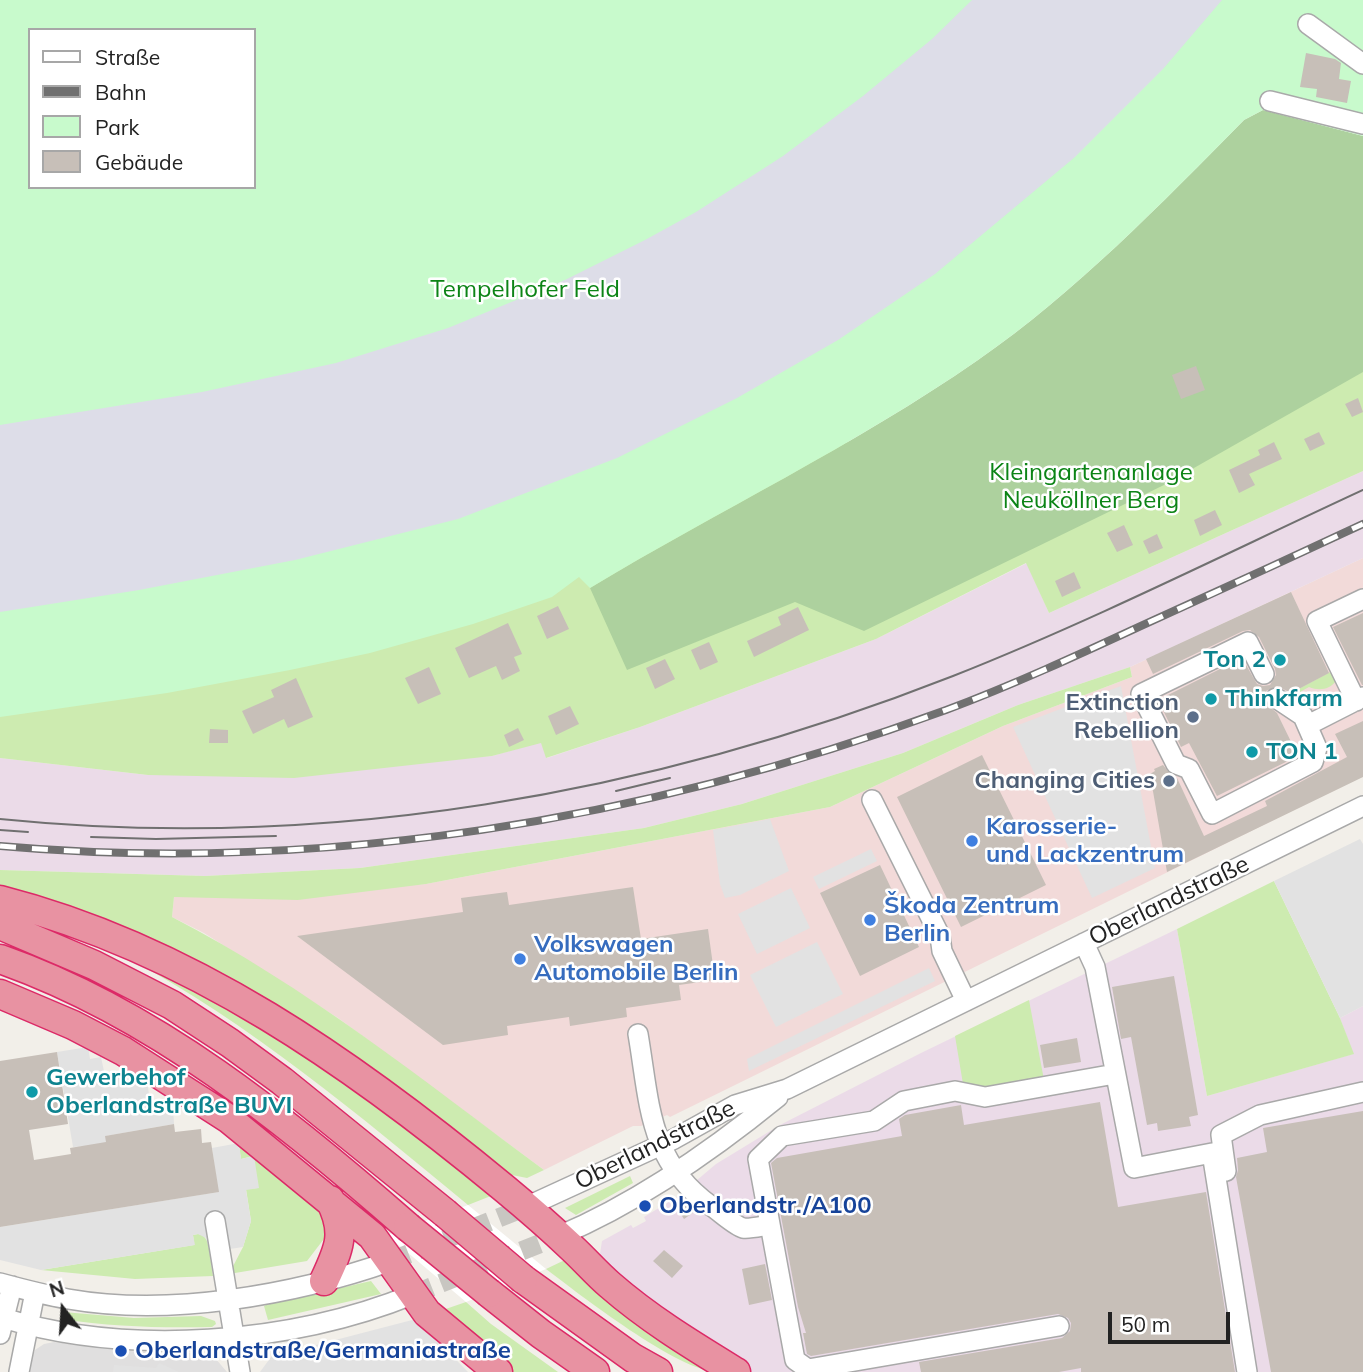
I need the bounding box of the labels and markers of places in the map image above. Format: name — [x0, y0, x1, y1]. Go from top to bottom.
place label: Ton 2 — [1203, 646, 1266, 674]
marker: Ton 2 — [1272, 652, 1288, 668]
place label: Thinkfarm — [1225, 685, 1343, 713]
place label: Extinction Rebellion — [1066, 689, 1179, 745]
marker: Thinkfarm — [1203, 691, 1219, 707]
marker: Extinction Rebellion — [1185, 709, 1201, 725]
place label: TON 1 — [1266, 738, 1338, 766]
marker: TON 1 — [1244, 744, 1260, 760]
place label: Changing Cities — [974, 767, 1155, 795]
marker: Changing Cities — [1161, 773, 1177, 789]
place label: Karosserie- und Lackzentrum — [986, 813, 1184, 869]
marker: Karosserie- und Lackzentrum — [964, 833, 980, 849]
place label: Škoda Zentrum Berlin — [884, 892, 1059, 948]
marker: Škoda Zentrum Berlin — [862, 912, 878, 928]
place label: Volkswagen Automobile Berlin — [534, 931, 739, 987]
marker: Volkswagen Automobile Berlin — [512, 951, 528, 967]
place label: Gewerbehof Oberlandstraße BUVI — [46, 1064, 292, 1120]
marker: Gewerbehof Oberlandstraße BUVI — [24, 1084, 40, 1100]
place label: Oberlandstr./A100 — [659, 1192, 872, 1220]
marker: Oberlandstr./A100 — [637, 1198, 653, 1214]
place label: Oberlandstraße/Germaniastraße — [135, 1337, 511, 1365]
marker: Oberlandstraße/Germaniastraße — [113, 1343, 129, 1359]

